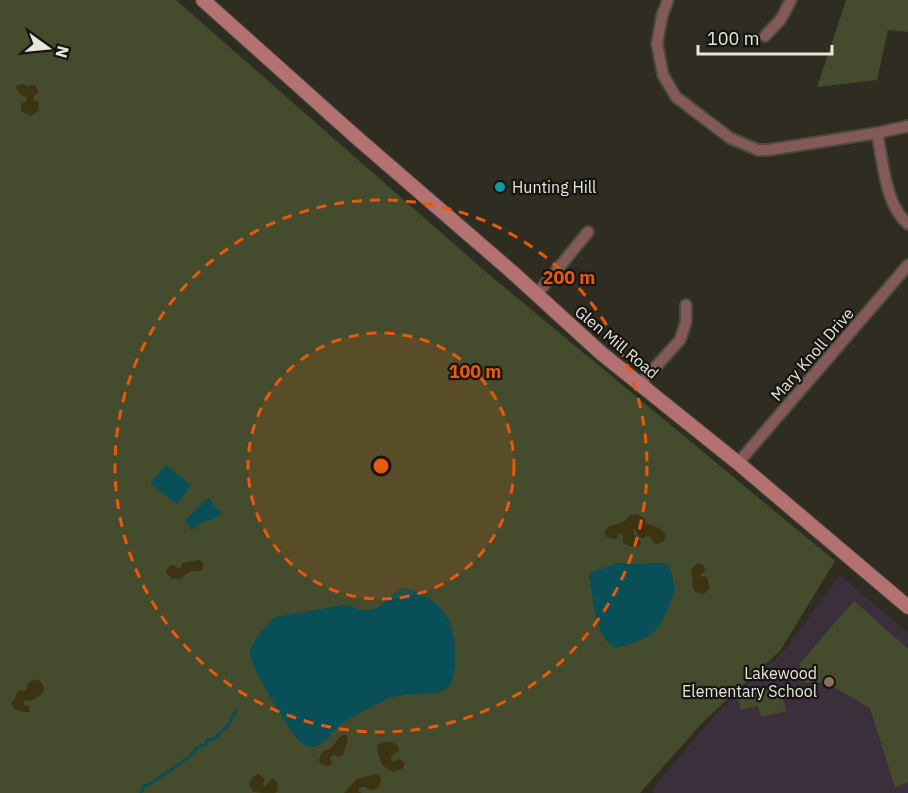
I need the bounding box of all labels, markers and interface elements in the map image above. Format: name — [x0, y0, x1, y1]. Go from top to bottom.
north arrow — [18, 18, 78, 78]
scale bar — [698, 18, 832, 56]
text: 100 m — [707, 27, 759, 50]
text: N — [51, 44, 74, 60]
place label: Hunting Hill — [512, 177, 596, 197]
marker: Hunting Hill — [493, 180, 507, 194]
text: 200 m — [543, 266, 595, 289]
street label: Glen Mill Road — [571, 301, 663, 383]
street label: Mary Knoll Drive — [766, 303, 858, 405]
text: 100 m — [449, 360, 501, 383]
centre of rings — [371, 456, 391, 476]
place label: Lakewood Elementary School — [682, 663, 817, 701]
marker: Lakewood Elementary School — [822, 675, 836, 689]

